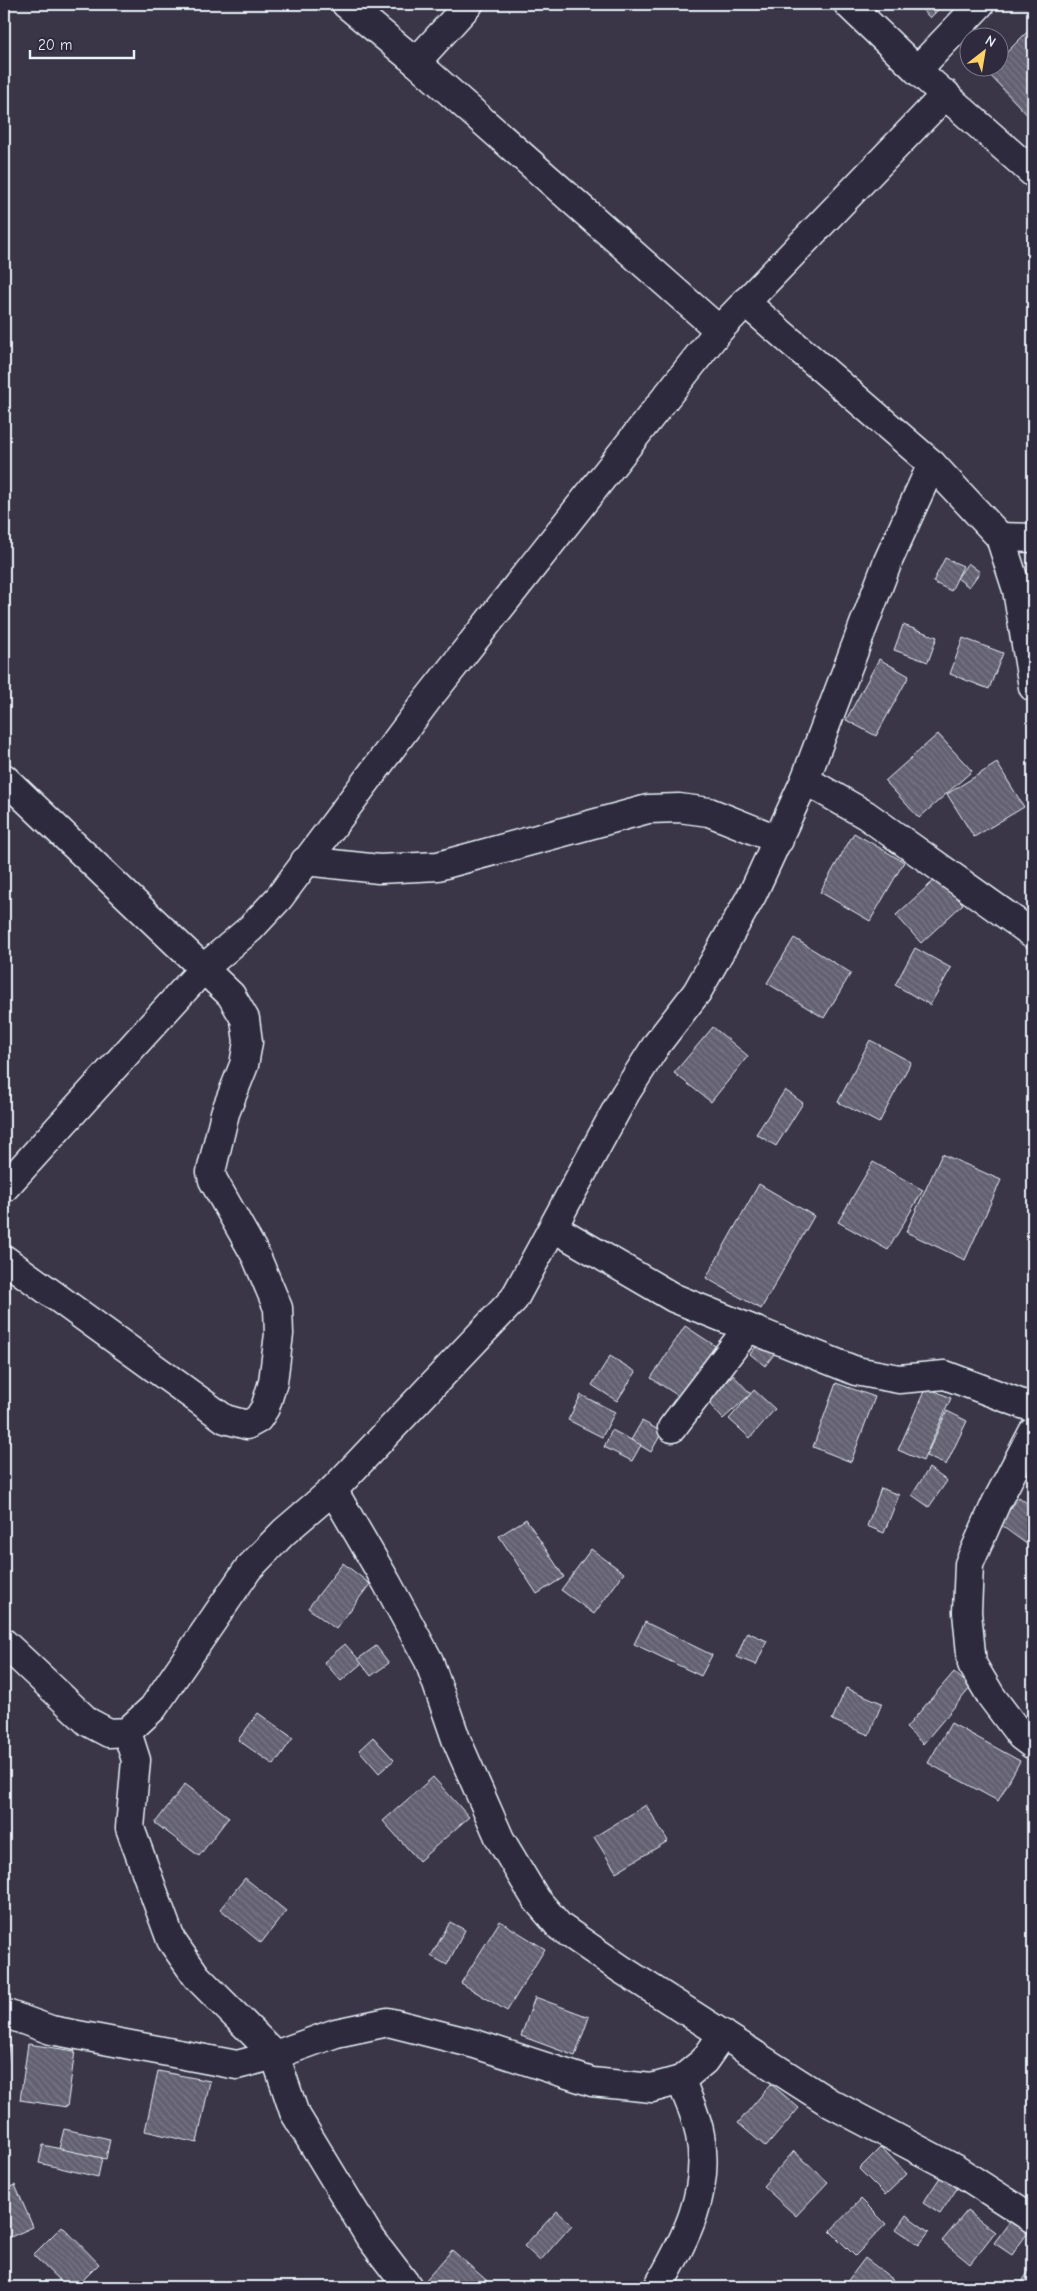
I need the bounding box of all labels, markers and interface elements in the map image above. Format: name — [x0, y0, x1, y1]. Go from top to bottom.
scale bar — [30, 28, 134, 60]
north arrow — [960, 28, 1010, 78]
text: N — [982, 32, 999, 51]
text: 20 m — [38, 36, 72, 54]

